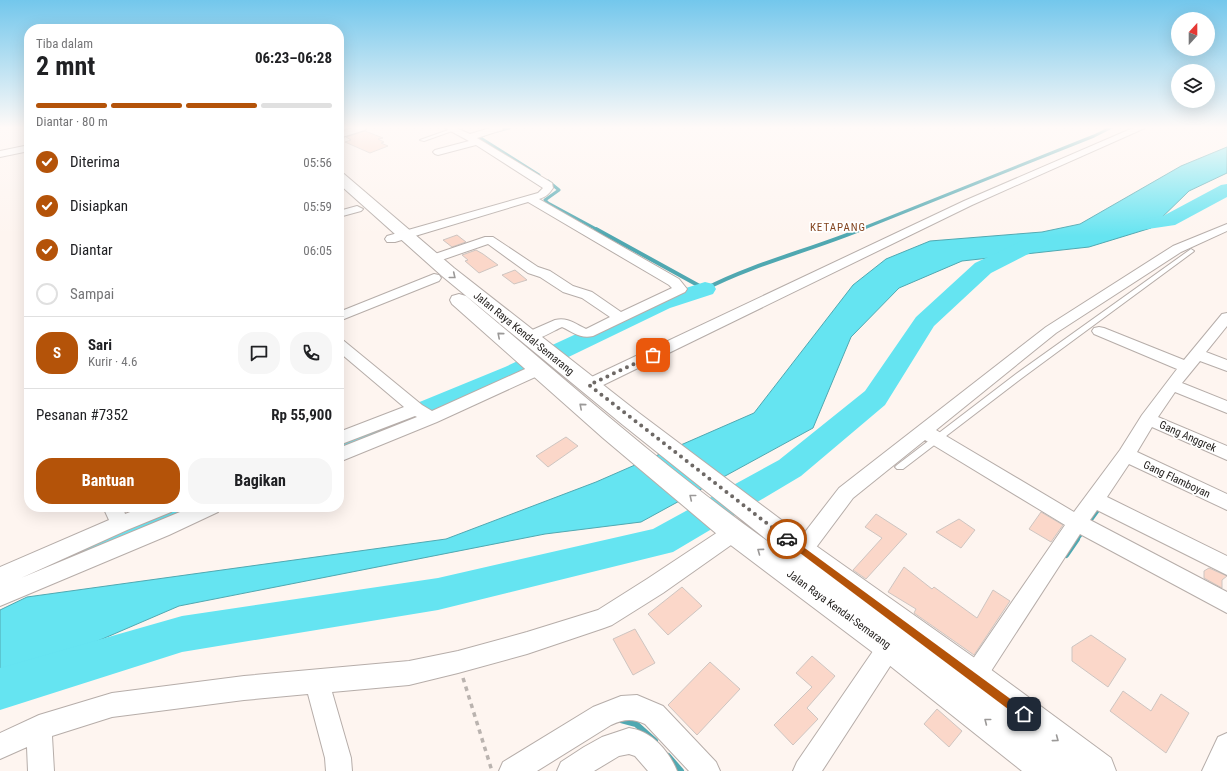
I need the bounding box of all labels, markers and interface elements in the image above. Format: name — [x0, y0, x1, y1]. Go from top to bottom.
north arrow — [1171, 12, 1215, 56]
map controls — [1171, 12, 1215, 108]
text: Tiba dalam — [36, 36, 93, 51]
text: 06:23–06:28 — [255, 49, 332, 67]
text: 2 mnt — [36, 51, 95, 81]
button: layers — [1171, 64, 1215, 108]
text: Diantar · 80 m — [36, 114, 108, 129]
icon: check — [36, 151, 58, 173]
text: Diterima — [70, 153, 120, 171]
text: 05:56 — [303, 155, 332, 170]
icon: check — [36, 195, 58, 217]
text: Disiapkan — [70, 197, 128, 215]
text: 05:59 — [303, 199, 332, 214]
district label: KETAPANG — [810, 221, 866, 234]
icon: check — [36, 239, 58, 261]
text: Diantar — [70, 241, 113, 259]
text: 06:05 — [303, 243, 332, 258]
one-way arrow — [448, 271, 456, 278]
text: Sampai — [70, 285, 114, 303]
street label: Jalan Raya Kendal-Semarang — [471, 289, 577, 378]
button: chat — [238, 332, 280, 374]
button: phone — [290, 332, 332, 374]
one-way arrow — [497, 332, 504, 339]
text: Sari — [88, 336, 112, 354]
pin — [636, 338, 670, 372]
text: S — [53, 344, 61, 362]
icon: bag — [642, 344, 664, 366]
text: Kurir · 4.6 — [88, 354, 138, 369]
one-way arrow — [579, 404, 587, 411]
text: Pesanan #7352 — [36, 406, 128, 424]
text: Rp 55,900 — [271, 406, 332, 424]
street label: Gang Anggrek — [1157, 418, 1218, 455]
button: Bantuan — [36, 458, 180, 504]
button: Bagikan — [188, 458, 332, 504]
street label: Gang Flamboyan — [1141, 458, 1212, 501]
one-way arrow — [689, 495, 696, 502]
courier — [767, 519, 807, 559]
icon: car — [776, 528, 798, 550]
one-way arrow — [757, 549, 764, 556]
street label: Jalan Raya Kendal-Semarang — [784, 567, 893, 652]
pin — [1007, 697, 1041, 731]
icon: home — [1013, 703, 1035, 725]
one-way arrow — [984, 719, 991, 726]
one-way arrow — [1052, 734, 1059, 741]

